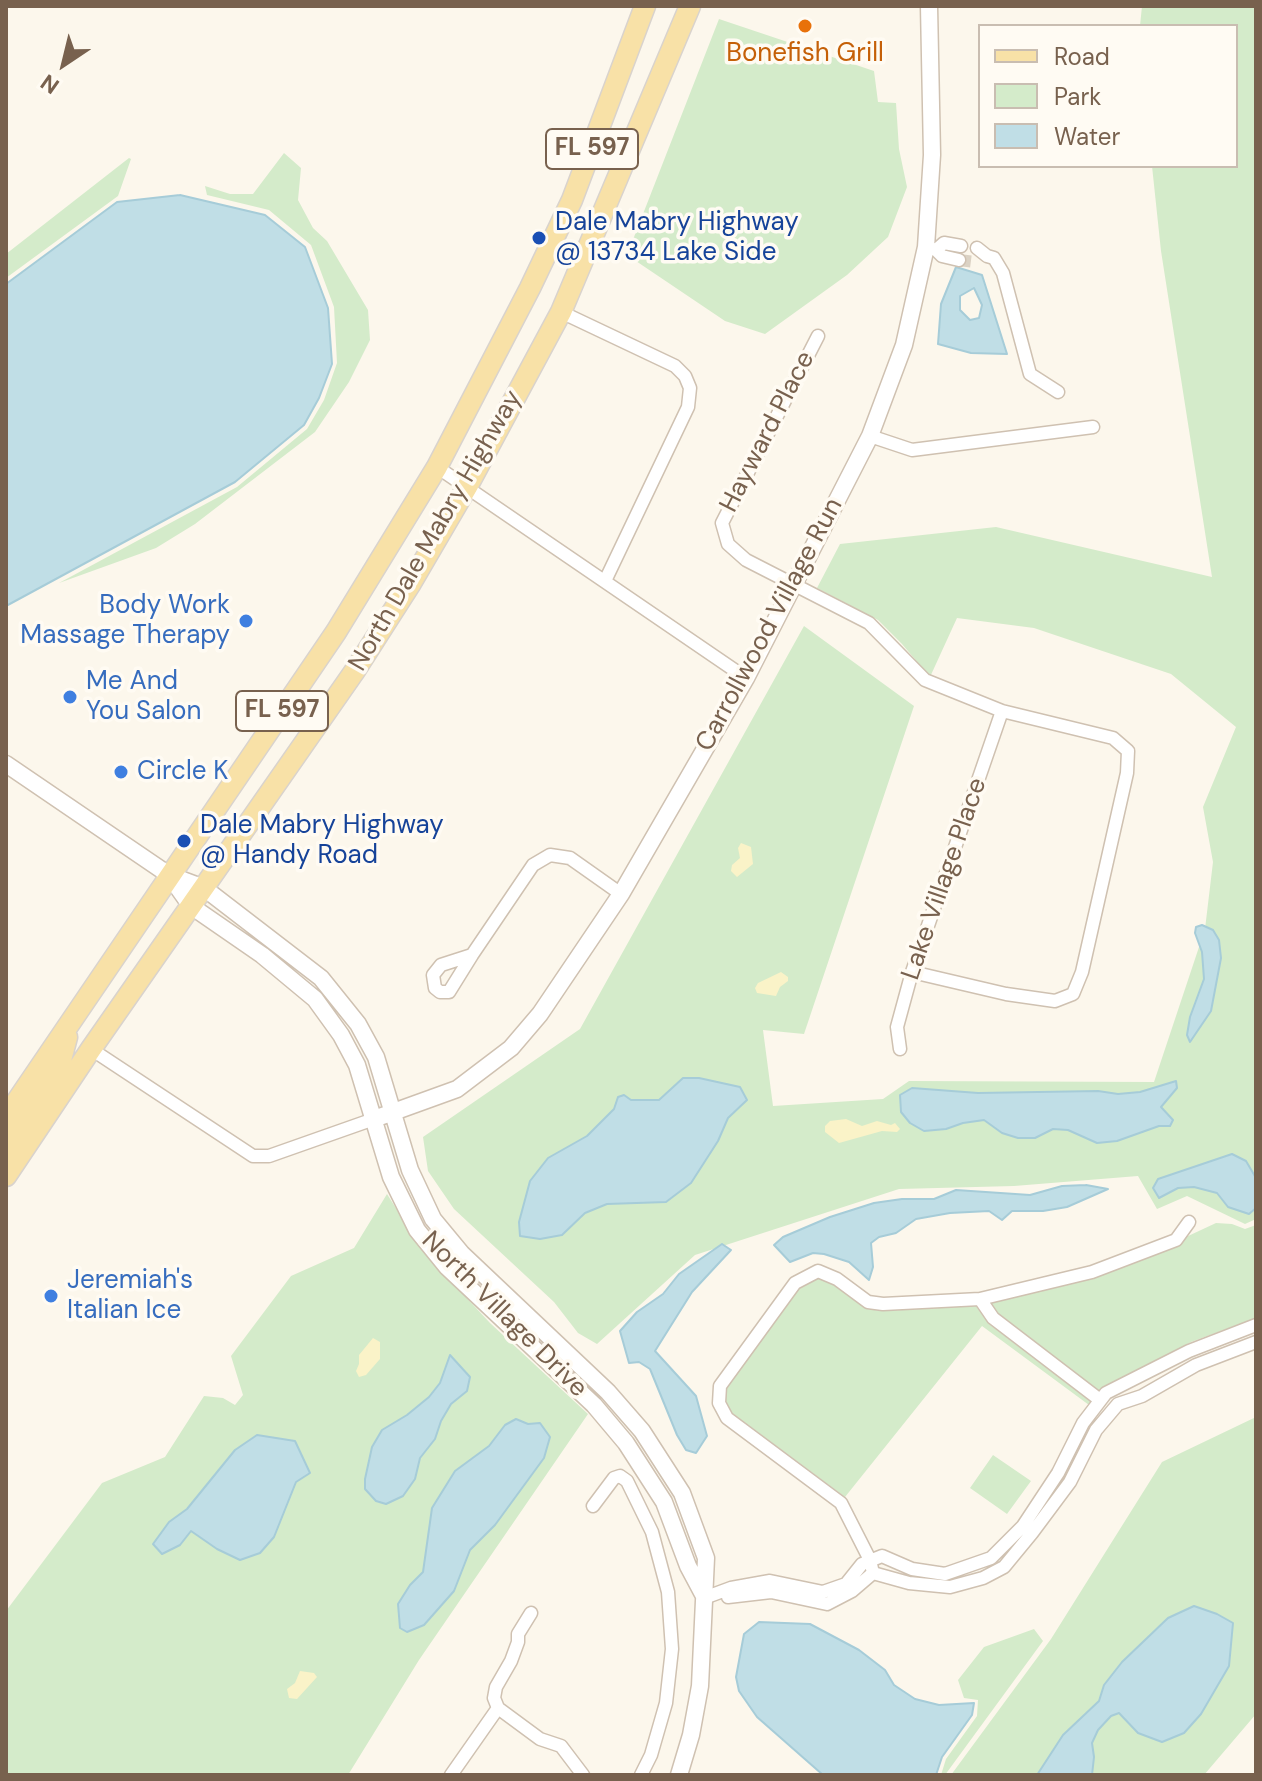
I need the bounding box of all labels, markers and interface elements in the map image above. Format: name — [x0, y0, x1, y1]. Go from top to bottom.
marker: Bonefish Grill — [796, 17, 814, 35]
north arrow — [24, 24, 104, 104]
legend — [978, 24, 1238, 168]
place label: Bonefish Grill — [726, 38, 884, 70]
text: Road — [1054, 41, 1110, 72]
text: N — [35, 68, 65, 101]
text: Park — [1054, 81, 1101, 112]
text: Water — [1054, 121, 1120, 152]
road number: FL 597 — [546, 129, 638, 169]
place label: Dale Mabry Highway @ 13734 Lake Side — [555, 207, 799, 268]
marker: Dale Mabry Highway @ 13734 Lake Side — [530, 229, 548, 247]
street label: Hayward Place — [714, 346, 822, 518]
street label: North Dale Mabry Highway — [343, 385, 529, 677]
street label: Carrollwood Village Run — [690, 493, 850, 757]
place label: Body Work Massage Therapy — [20, 590, 230, 652]
marker: Body Work Massage Therapy — [237, 612, 255, 630]
place label: Me And You Salon — [86, 666, 201, 728]
marker: Me And You Salon — [61, 688, 79, 706]
road number: FL 597 — [236, 691, 328, 731]
place label: Circle K — [137, 756, 229, 788]
marker: Circle K — [112, 763, 130, 781]
street label: Lake Village Place — [896, 774, 994, 984]
place label: Dale Mabry Highway @ Handy Road — [200, 810, 444, 872]
marker: Dale Mabry Highway @ Handy Road — [175, 832, 193, 850]
street label: North Village Drive — [415, 1226, 593, 1404]
place label: Jeremiah's Italian Ice — [67, 1265, 193, 1326]
marker: Jeremiah's Italian Ice — [42, 1287, 60, 1305]

